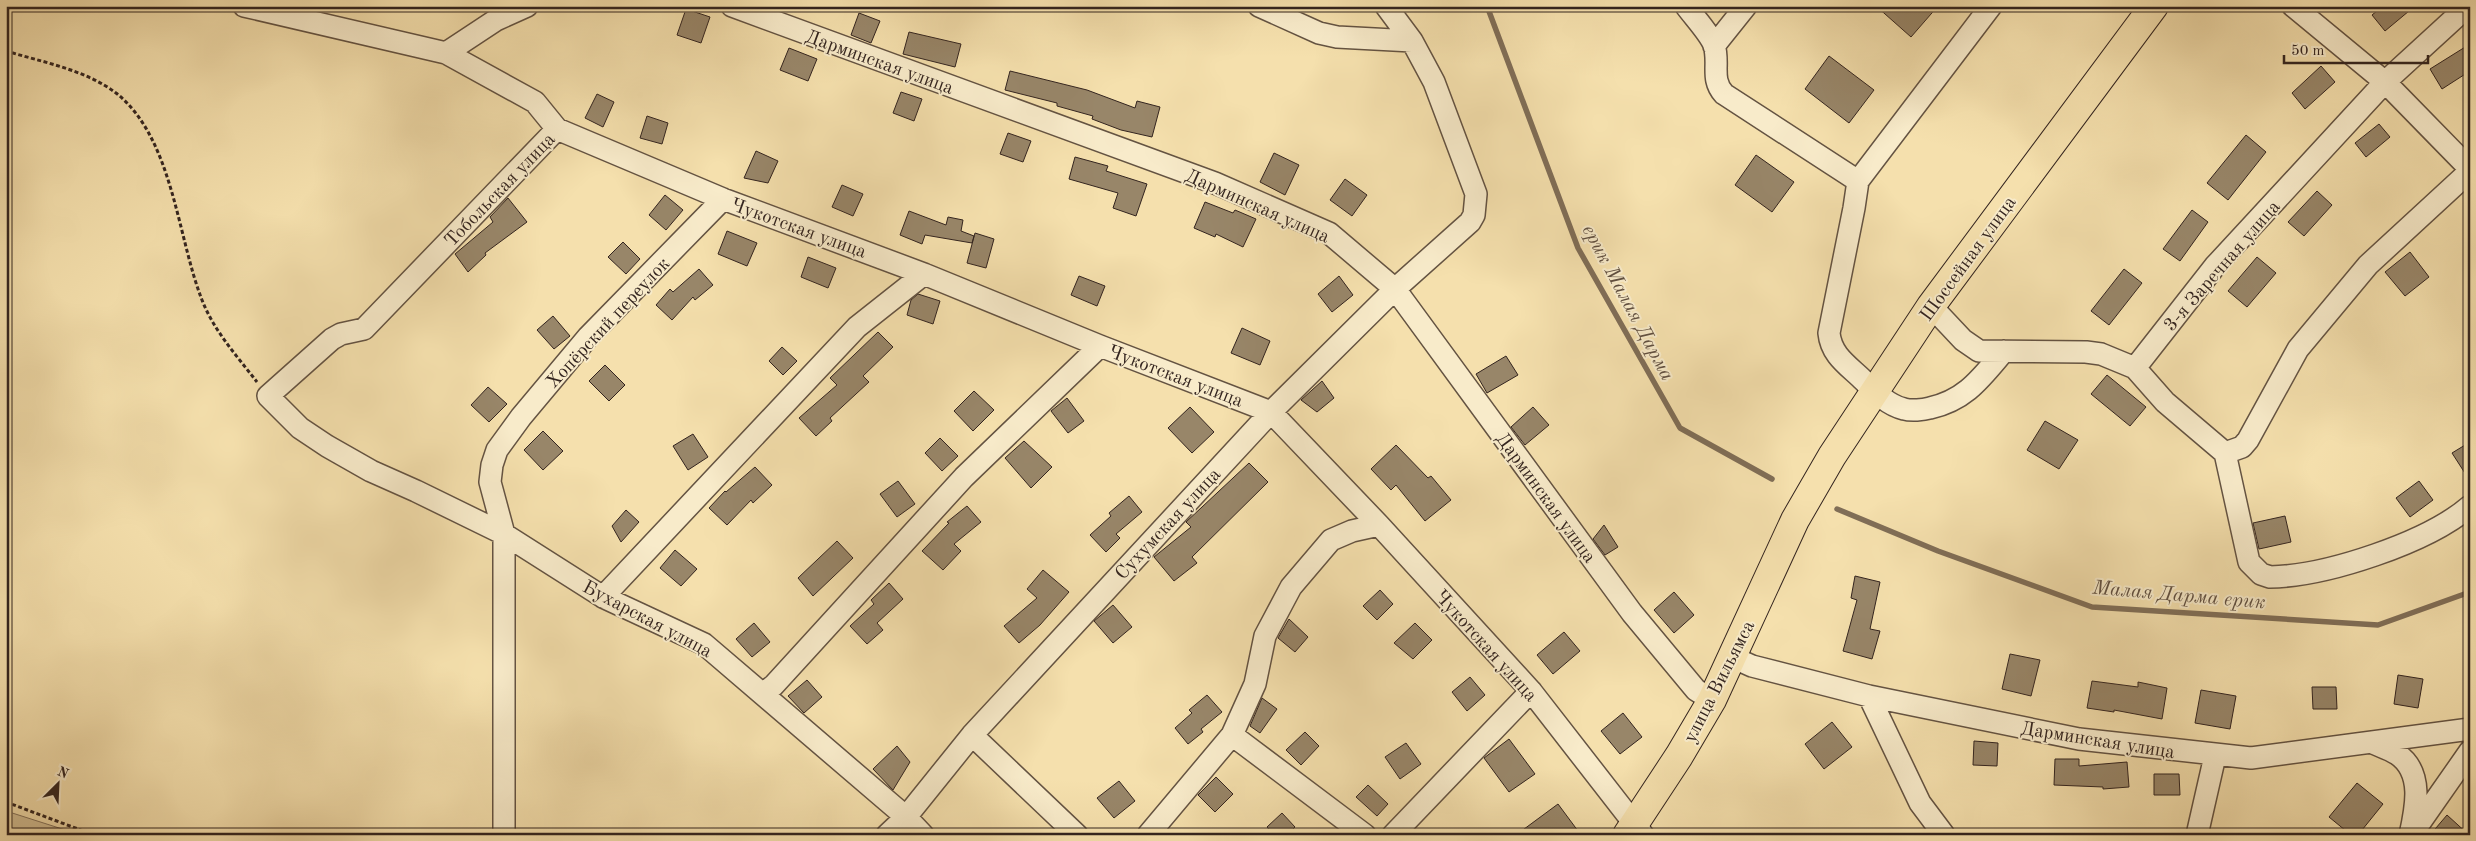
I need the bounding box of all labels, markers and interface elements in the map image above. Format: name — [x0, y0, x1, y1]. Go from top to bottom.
street label: Дарминская улица — [803, 28, 956, 99]
scale bar — [2284, 32, 2427, 64]
text: 50 m — [2291, 44, 2325, 59]
street label: Тобольская улица — [442, 130, 560, 251]
street label: Дарминская улица — [1182, 167, 1333, 248]
street label: Шоссейная улица — [1917, 193, 2021, 326]
street label: Чукотская улица — [728, 196, 869, 263]
street label: 3-я Заречная улица — [2161, 197, 2285, 336]
water label: ерик Малая Дарма — [1578, 222, 1677, 385]
street label: Хопёрский переулок — [544, 254, 674, 393]
street label: Чукотская улица — [1105, 343, 1246, 412]
street label: Дарминская улица — [1491, 430, 1599, 568]
street label: Сухумская улица — [1113, 465, 1226, 584]
street label: Бухарская улица — [579, 578, 715, 663]
water label: Малая Дарма ерик — [2090, 578, 2266, 614]
street label: Чукотская улица — [1430, 587, 1540, 707]
street label: улица Вильямса — [1681, 618, 1759, 746]
street label: Дарминская улица — [2019, 720, 2177, 763]
north arrow — [32, 758, 82, 808]
text: N — [55, 764, 71, 782]

